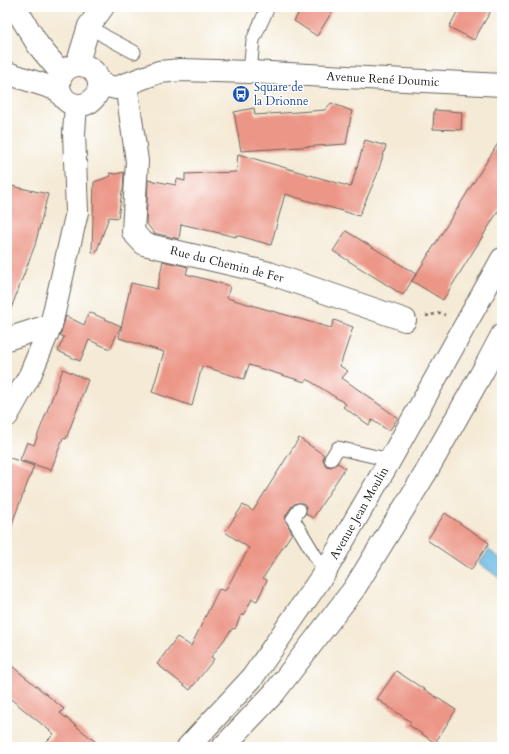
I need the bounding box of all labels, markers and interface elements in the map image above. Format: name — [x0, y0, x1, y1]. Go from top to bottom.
street label: Avenue René Doumic — [326, 68, 440, 90]
place label: Square de la Drionne — [254, 79, 309, 109]
bus stop icon: Square de la Drionne — [231, 84, 251, 104]
street label: Rue du Chemin de Fer — [169, 242, 286, 286]
street label: Avenue Jean Moulin — [326, 464, 392, 562]

